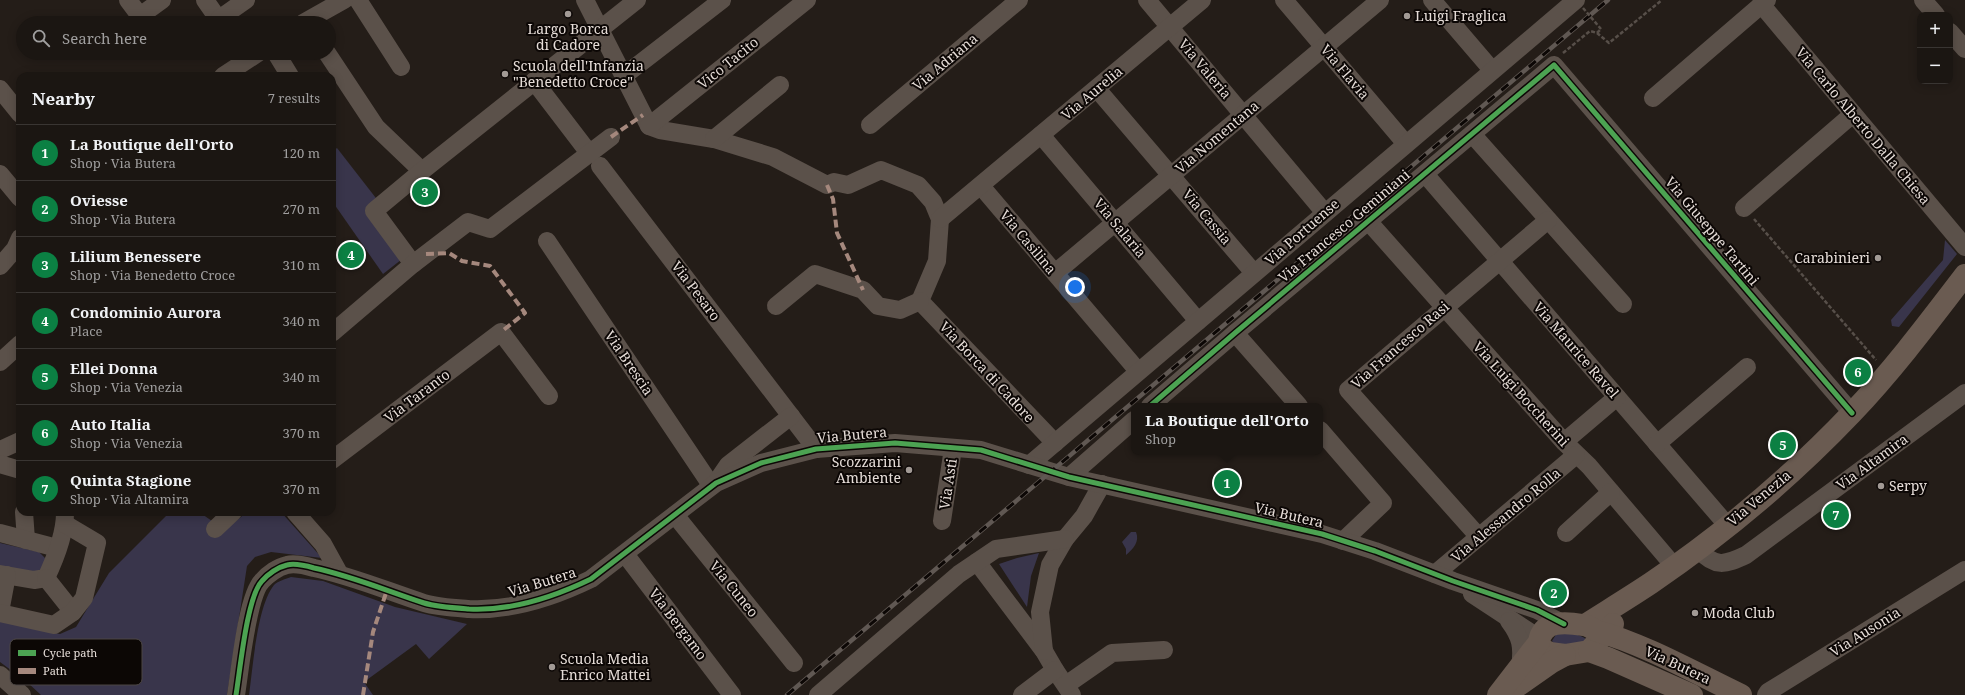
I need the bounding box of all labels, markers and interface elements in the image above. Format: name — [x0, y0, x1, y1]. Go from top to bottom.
place label: Luigi Fraglica — [1415, 6, 1506, 25]
marker: Largo Borca di Cadore — [563, 9, 573, 19]
marker: Luigi Fraglica — [1402, 11, 1412, 21]
map controls — [1917, 12, 1953, 84]
button: + — [1917, 12, 1953, 48]
search box — [16, 16, 336, 60]
place label: Largo Borca di Cadore — [527, 19, 609, 54]
icon: search — [30, 27, 52, 49]
text: Search here — [62, 28, 147, 48]
street label: Via Adriana — [908, 29, 981, 94]
street label: Vico Tacito — [693, 32, 762, 93]
street label: Via Valeria — [1175, 35, 1236, 103]
street label: Via Flavia — [1317, 40, 1374, 103]
street label: Via Carlo Alberto Dalla Chiesa — [1792, 43, 1935, 208]
button: − — [1917, 48, 1953, 84]
place label: Scuola dell'Infanzia "Benedetto Croce" — [513, 56, 644, 91]
street label: Via Aurelia — [1057, 61, 1126, 124]
marker: Scuola dell'Infanzia "Benedetto Croce" — [500, 69, 510, 79]
text: Nearby — [32, 87, 95, 110]
text: 7 results — [268, 89, 320, 107]
street label: Via Nomentana — [1171, 96, 1263, 177]
text: La Boutique dell'Orto — [70, 134, 234, 154]
text: 1 — [41, 144, 49, 162]
text: 120 m — [283, 144, 320, 162]
text: Shop · Via Butera — [70, 154, 176, 172]
street label: Via Francesco Geminiani — [1274, 165, 1414, 286]
street label: Via Giuseppe Tartini — [1661, 172, 1764, 289]
pin: 3 — [412, 177, 438, 207]
street label: Via Cassia — [1179, 185, 1236, 249]
text: Oviesse — [70, 190, 128, 210]
street label: Via Salaria — [1090, 194, 1151, 261]
street label: Via Portuense — [1260, 194, 1343, 269]
text: 2 — [41, 200, 49, 218]
text: 270 m — [283, 200, 320, 218]
street label: Via Casilina — [996, 206, 1061, 278]
text: Shop · Via Butera — [70, 210, 176, 228]
pin: 4 — [338, 240, 364, 270]
text: Lilium Benessere — [70, 246, 201, 266]
place label: Carabinieri — [1794, 248, 1871, 267]
marker: Carabinieri — [1873, 253, 1883, 263]
text: 3 — [41, 256, 49, 274]
text: 310 m — [283, 256, 320, 274]
street label: Via Pesaro — [668, 257, 725, 324]
text: Shop · Via Benedetto Croce — [70, 266, 235, 284]
your location — [1065, 277, 1085, 297]
street label: Via Francesco Rasi — [1347, 296, 1453, 393]
street label: Via Maurice Ravel — [1529, 298, 1624, 402]
text: Condominio Aurora — [70, 302, 221, 322]
text: 4 — [41, 312, 49, 330]
text: 340 m — [283, 312, 320, 330]
street label: Via Borca di Cadore — [936, 317, 1039, 426]
text: Place — [70, 322, 103, 340]
street label: Via Brescia — [601, 327, 658, 399]
street label: Via Luigi Boccherini — [1469, 337, 1574, 451]
pin: 6 — [1845, 357, 1871, 387]
text: Ellei Donna — [70, 358, 158, 378]
street label: Via Taranto — [380, 365, 453, 427]
text: 5 — [41, 368, 49, 386]
text: 340 m — [283, 368, 320, 386]
text: Shop · Via Venezia — [70, 378, 183, 396]
popup — [1131, 403, 1323, 455]
text: La Boutique dell'Orto — [1145, 410, 1309, 430]
text: Auto Italia — [70, 414, 151, 434]
street label: Via Butera — [816, 422, 888, 447]
text: 6 — [41, 424, 49, 442]
text: 370 m — [283, 424, 320, 442]
street label: Via Altamira — [1832, 429, 1912, 494]
text: Shop — [1145, 430, 1176, 448]
pin: 5 — [1770, 430, 1796, 460]
text: Shop · Via Venezia — [70, 434, 183, 452]
place label: Scozzarini Ambiente — [832, 452, 902, 487]
street label: Via Asti — [934, 457, 961, 511]
street label: Via Alessandro Rolla — [1447, 463, 1565, 566]
marker: Scozzarini Ambiente — [904, 465, 914, 475]
street label: Via Venezia — [1723, 465, 1795, 530]
pin: 1 — [1214, 468, 1240, 498]
text: Quinta Stagione — [70, 470, 191, 490]
place label: Serpy — [1889, 476, 1927, 495]
text: 7 — [41, 480, 49, 498]
text: 370 m — [283, 480, 320, 498]
marker: Serpy — [1876, 481, 1886, 491]
text: Shop · Via Altamira — [70, 490, 189, 508]
street label: Via Butera — [1253, 497, 1326, 532]
pin: 7 — [1823, 500, 1849, 530]
street label: Via Cuneo — [706, 556, 763, 621]
street label: Via Butera — [506, 562, 578, 601]
pin: 2 — [1541, 578, 1567, 608]
street label: Via Bergamo — [645, 584, 712, 664]
street label: Via Ausonia — [1826, 602, 1904, 661]
place label: Moda Club — [1703, 603, 1775, 622]
marker: Moda Club — [1690, 608, 1700, 618]
legend — [10, 639, 142, 685]
street label: Via Butera — [1642, 641, 1714, 688]
text: Cycle path — [43, 645, 97, 660]
place label: Scuola Media Enrico Mattei — [560, 649, 651, 684]
marker: Scuola Media Enrico Mattei — [547, 662, 557, 672]
text: Path — [43, 663, 67, 678]

